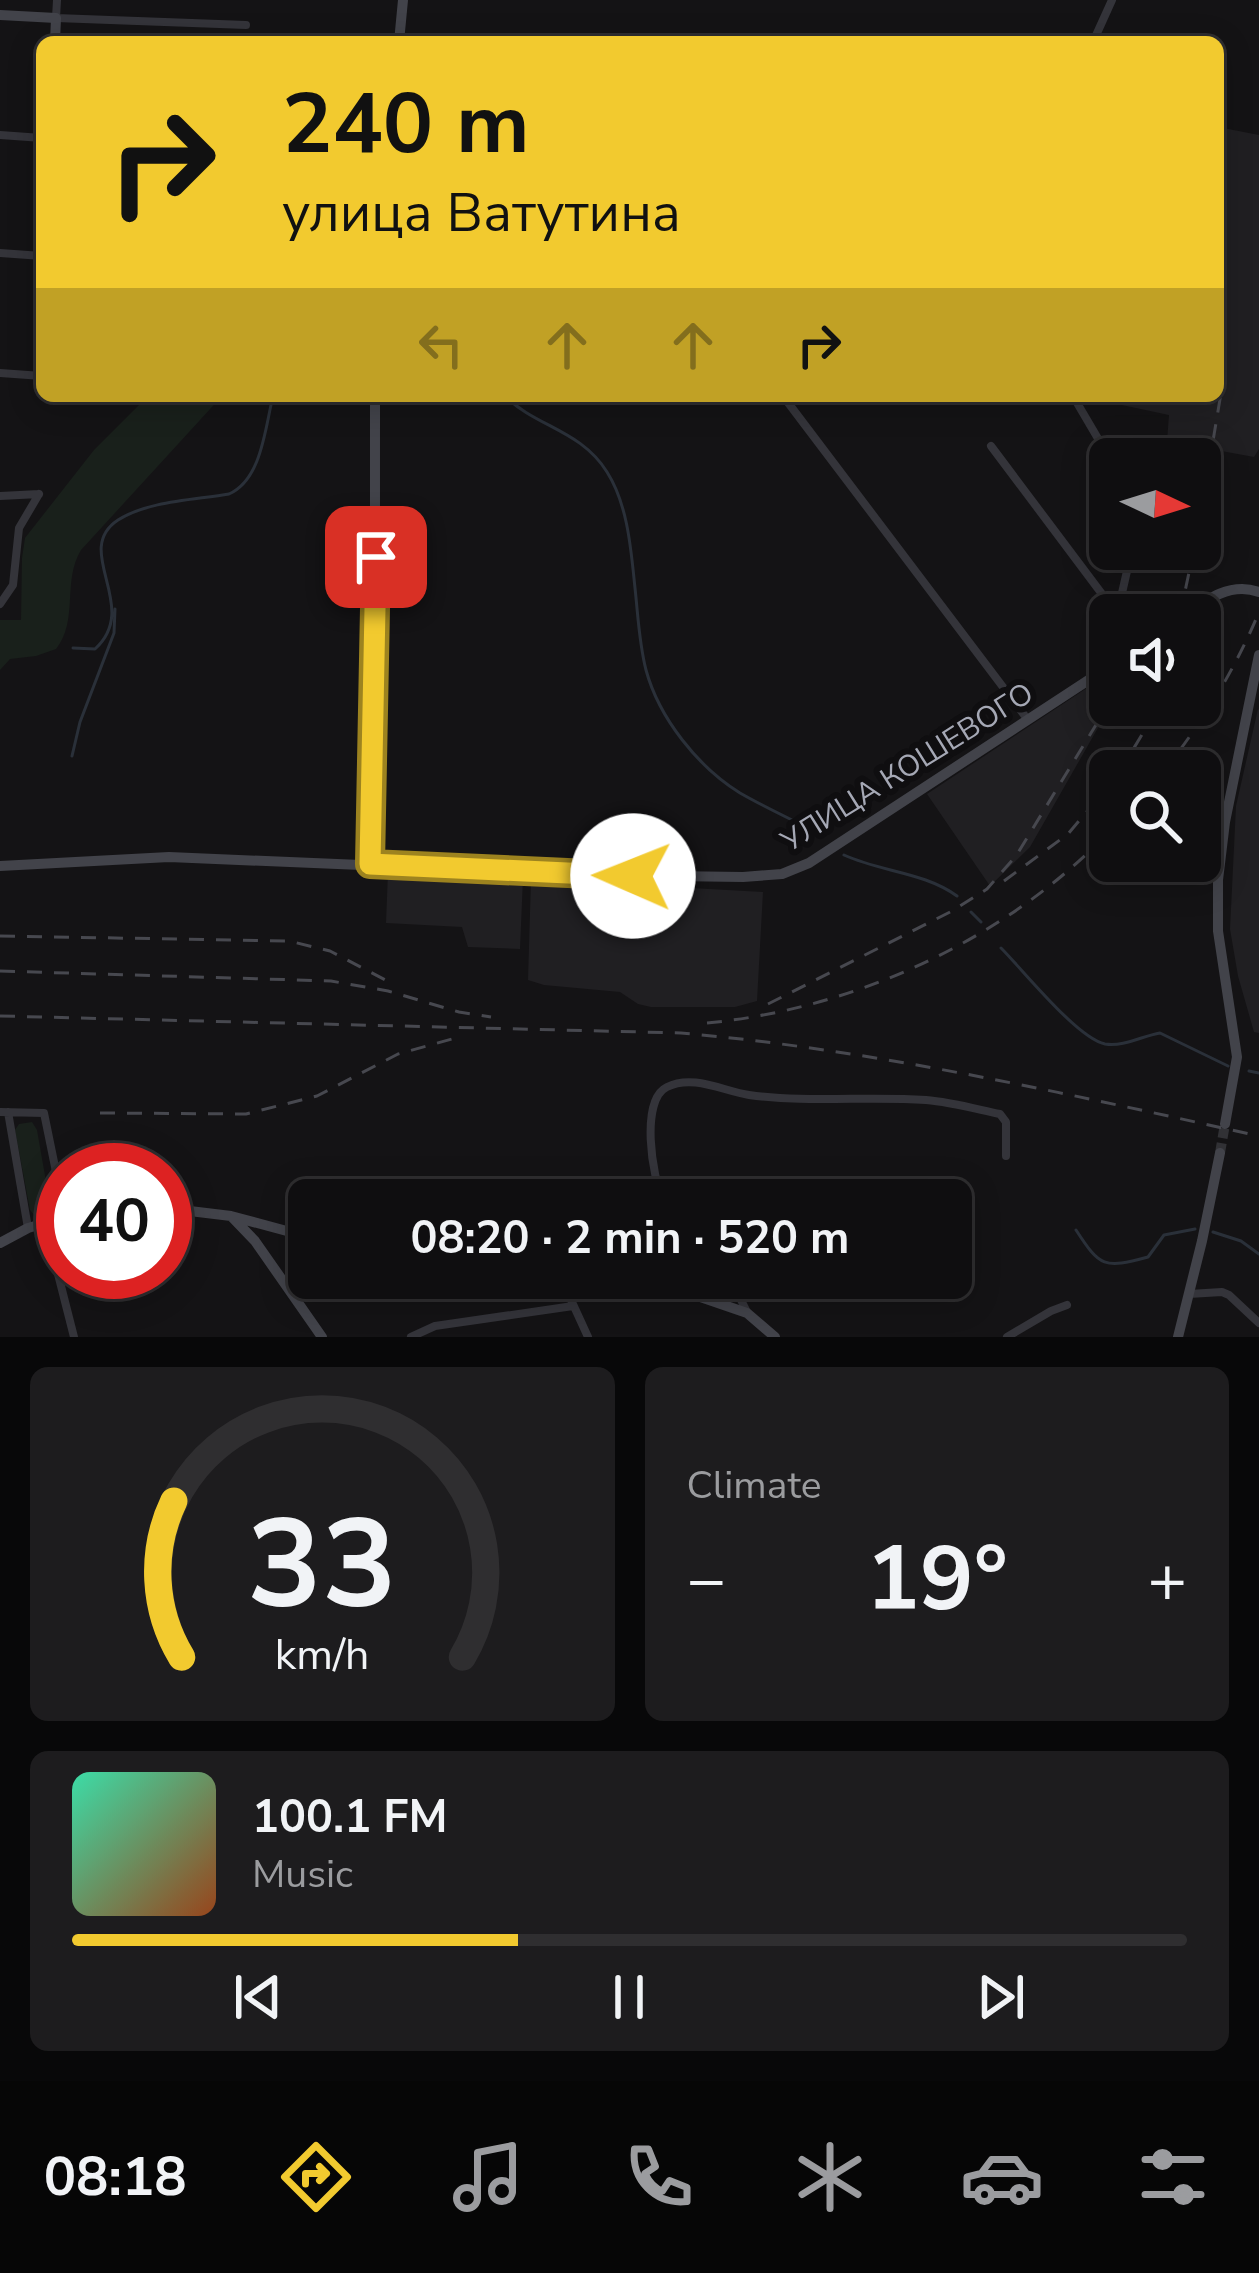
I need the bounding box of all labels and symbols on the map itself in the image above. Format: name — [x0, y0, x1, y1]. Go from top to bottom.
north arrow — [1089, 438, 1221, 570]
pin — [325, 506, 427, 608]
street label: УЛИЦА КОШЕВОГО — [772, 673, 1041, 862]
position arrow — [570, 813, 696, 939]
speed limit sign: 40 — [36, 1143, 192, 1299]

